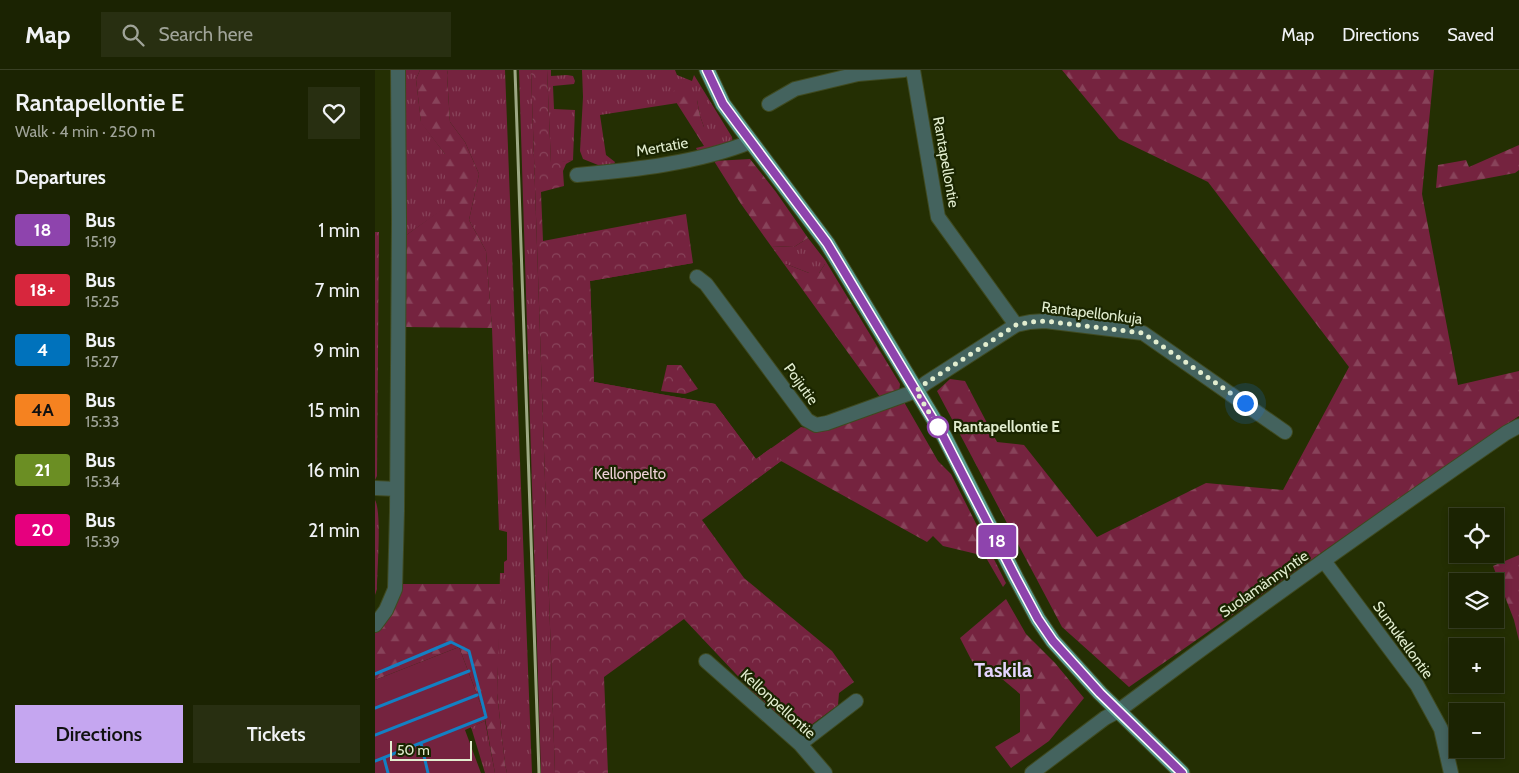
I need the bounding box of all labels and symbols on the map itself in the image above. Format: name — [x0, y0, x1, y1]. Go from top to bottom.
street label: Rantapellontie — [929, 115, 963, 209]
street label: Mertatie — [635, 134, 690, 160]
street label: Rantapellonkuja — [1041, 298, 1144, 328]
street label: Poijutie — [780, 360, 822, 408]
your location — [1233, 391, 1258, 416]
marker: Rantapellontie E — [927, 416, 949, 438]
place label: Rantapellontie E — [953, 418, 1060, 436]
park label: Kellonpelto — [594, 465, 666, 483]
line badge: 18 — [975, 525, 1019, 557]
street label: Suolamännyntie — [1216, 547, 1312, 621]
street label: Sumukellontie — [1369, 598, 1437, 682]
district label: Taskila — [974, 658, 1032, 682]
street label: Kellonpellontie — [737, 666, 819, 743]
scale bar — [390, 738, 473, 761]

